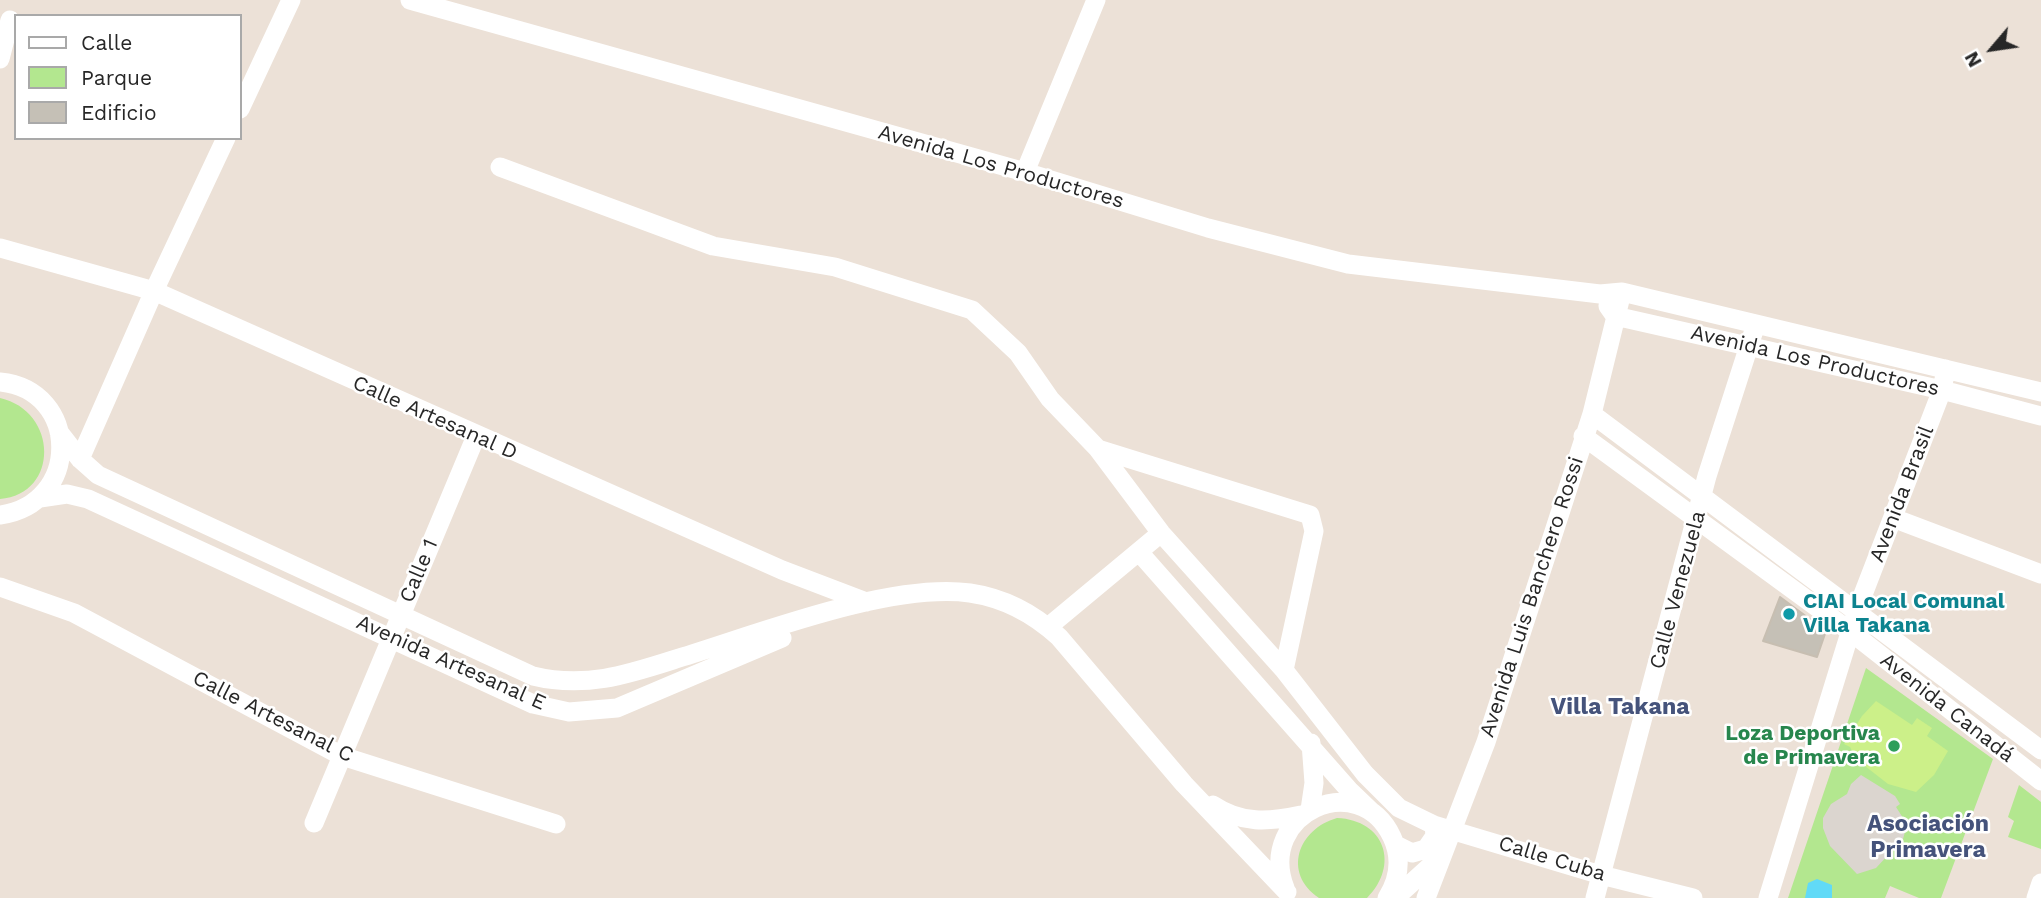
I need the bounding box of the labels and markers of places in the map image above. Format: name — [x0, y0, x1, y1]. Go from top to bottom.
place label: CIAI Local Comunal Villa Takana — [1803, 589, 2005, 639]
marker: CIAI Local Comunal Villa Takana — [1781, 606, 1797, 622]
place label: Loza Deportiva de Primavera — [1725, 721, 1880, 771]
marker: Loza Deportiva de Primavera — [1886, 738, 1902, 754]

